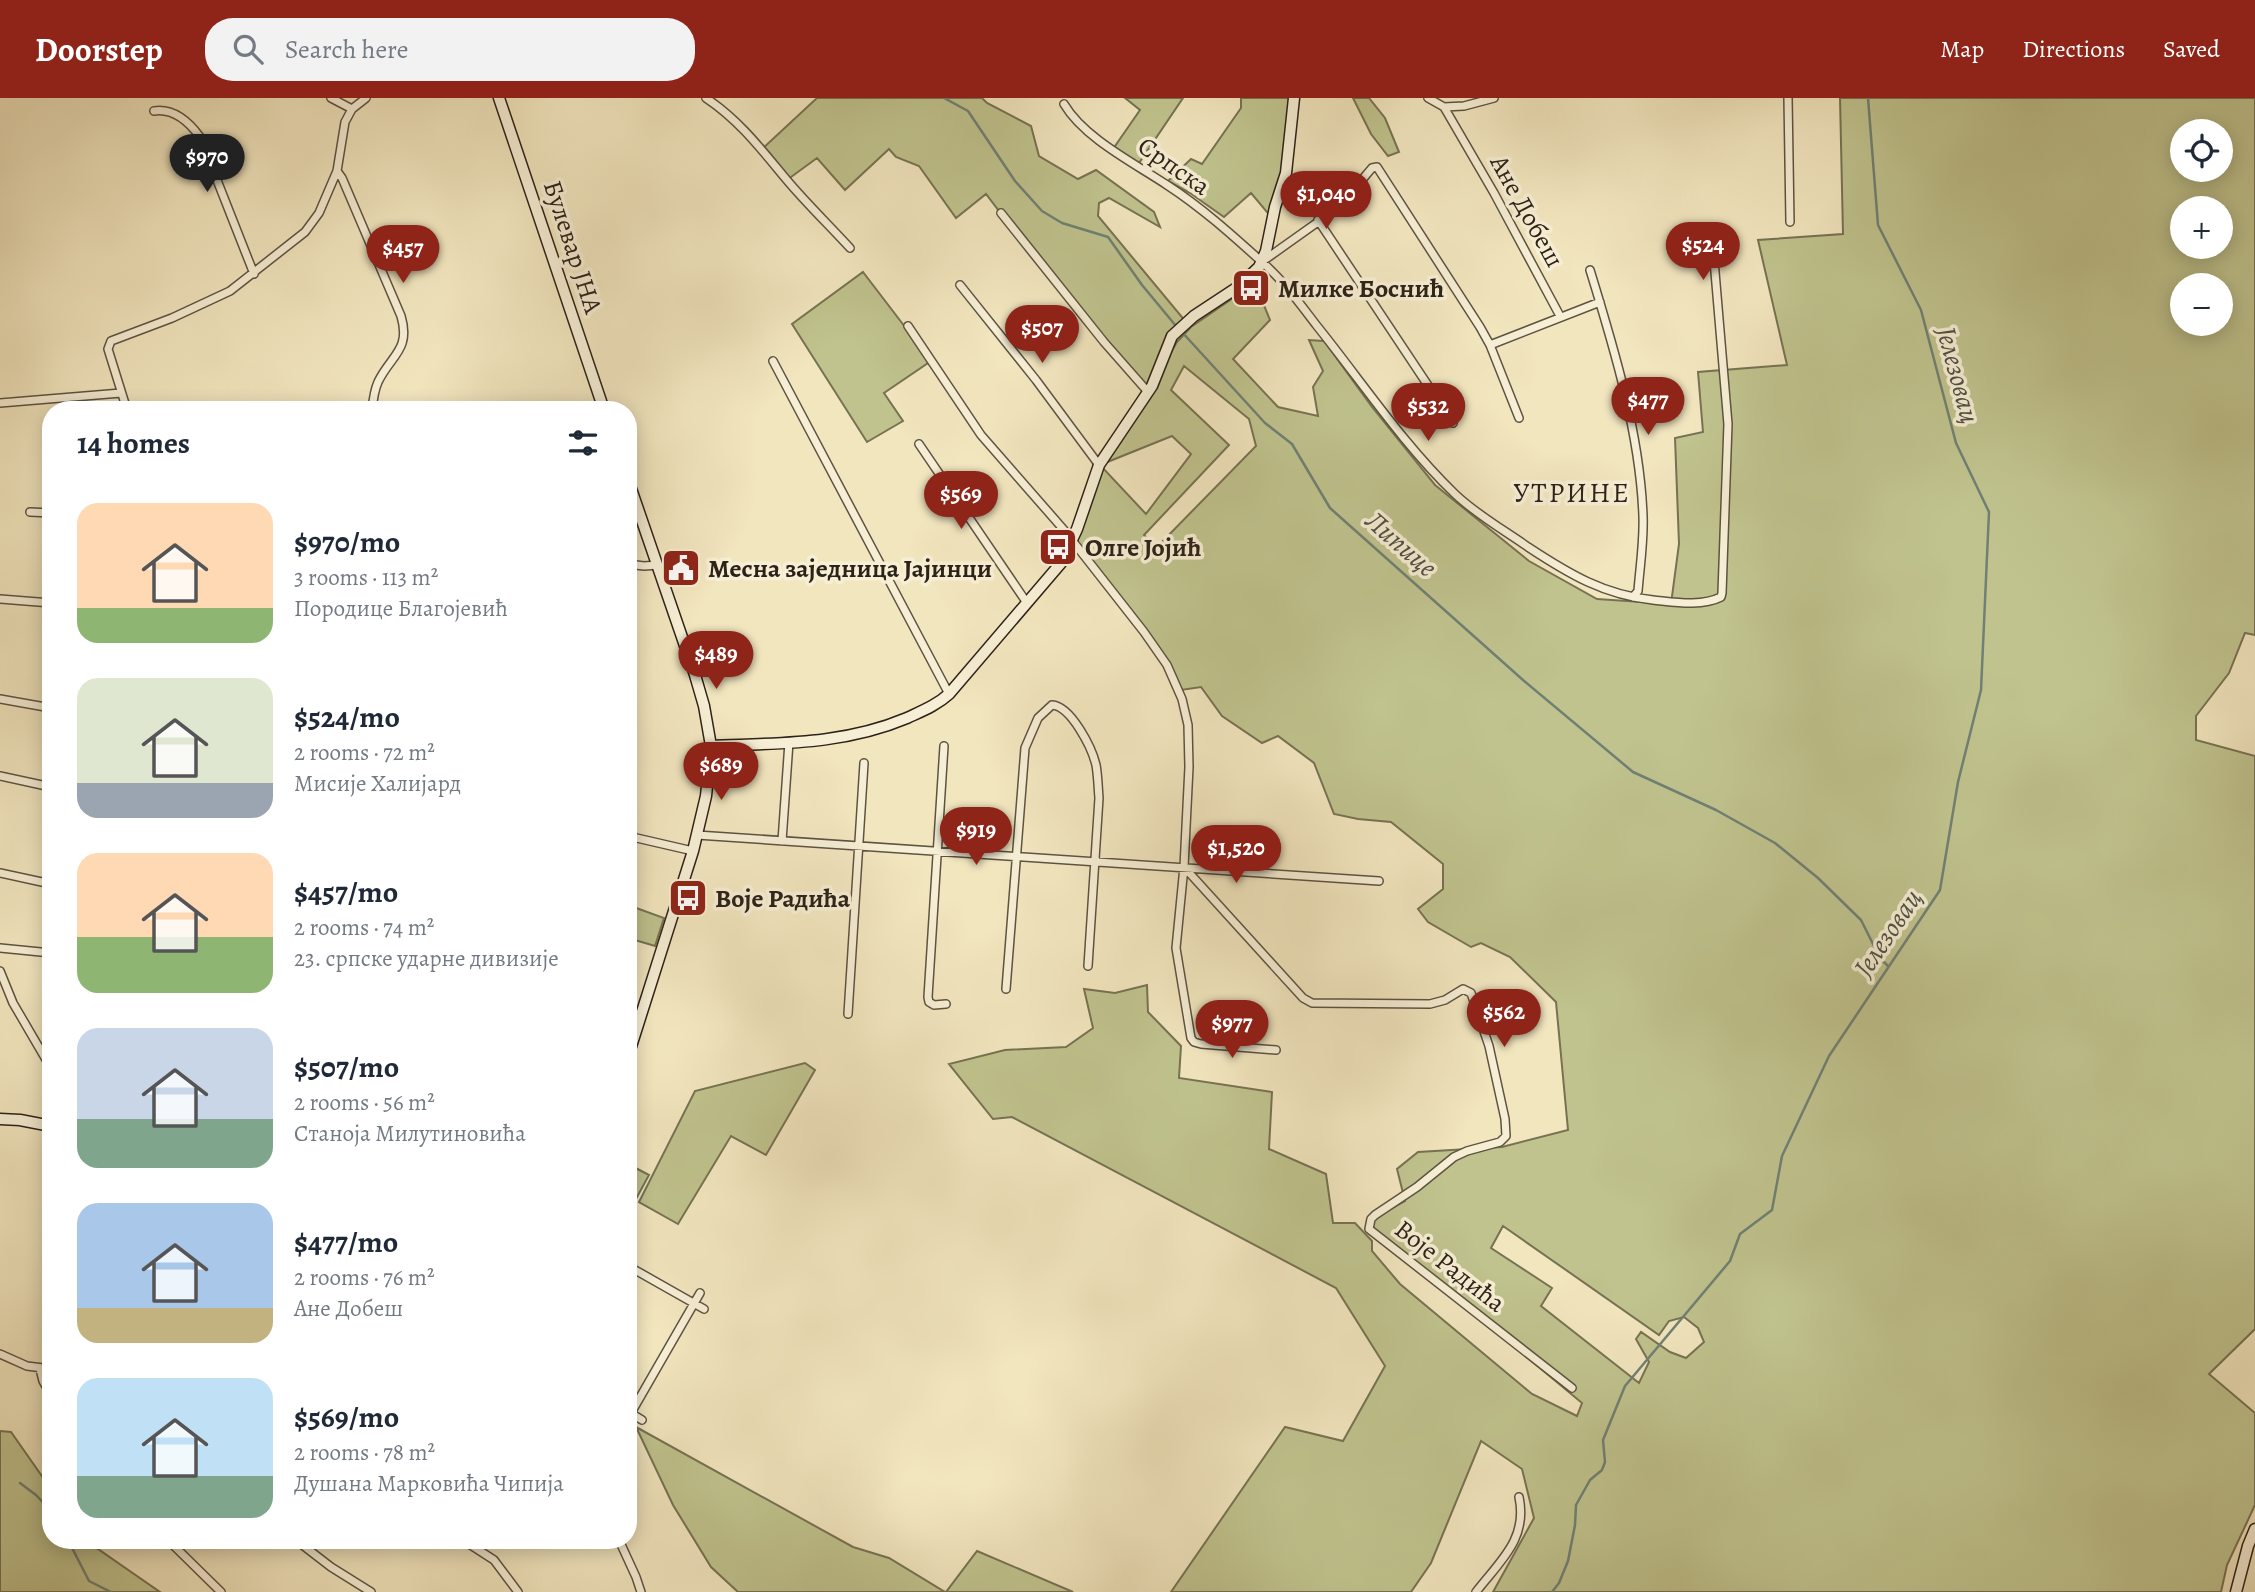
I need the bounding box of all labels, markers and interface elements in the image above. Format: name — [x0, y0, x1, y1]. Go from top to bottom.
search box — [205, 18, 695, 81]
text: Doorstep — [35, 27, 163, 72]
icon: search — [229, 30, 267, 68]
text: Search here — [285, 32, 408, 67]
text: Map — [1940, 33, 1984, 65]
text: Directions — [2022, 33, 2125, 65]
text: Saved — [2163, 33, 2220, 65]
map controls — [2170, 119, 2233, 336]
button: locate — [2170, 119, 2233, 182]
street label: Српска — [1131, 128, 1217, 204]
pin: $970 — [166, 134, 248, 194]
text: $970 — [186, 141, 228, 172]
street label: Ане Добеш — [1481, 148, 1572, 273]
pin: $1,040 — [1269, 172, 1383, 231]
street label: Булевар ЈНА — [535, 176, 611, 319]
text: $1,040 — [1296, 178, 1356, 209]
button: + — [2170, 196, 2233, 259]
pin: $524 — [1662, 222, 1744, 282]
pin: $457 — [362, 226, 444, 285]
text: $524 — [1682, 229, 1724, 260]
text: $457 — [382, 232, 424, 263]
bus stop icon: Милке Боснић — [1230, 267, 1272, 309]
place label: Милке Боснић — [1278, 271, 1444, 306]
button: − — [2170, 273, 2233, 336]
pin: $507 — [1001, 306, 1083, 365]
text: $507 — [1021, 312, 1063, 343]
water label: Јелезовац — [1927, 321, 1989, 428]
pin: $477 — [1607, 378, 1689, 437]
pin: $532 — [1387, 384, 1469, 443]
text: $477 — [1627, 384, 1669, 415]
text: $532 — [1407, 390, 1449, 421]
text: 14 homes — [77, 423, 190, 463]
icon: filters — [564, 424, 602, 462]
pin: $569 — [920, 472, 1002, 531]
district label: УТРИНЕ — [1513, 474, 1631, 512]
text: $569 — [940, 478, 982, 509]
water label: Липице — [1356, 501, 1445, 586]
text: $970/mo — [294, 522, 400, 562]
bus stop icon: Олге Јојић — [1037, 526, 1079, 568]
place label: Олге Јојић — [1085, 530, 1201, 565]
icon: home — [133, 531, 217, 615]
public building icon: Месна заједница Јајинци — [660, 547, 702, 589]
place label: Месна заједница Јајинци — [708, 551, 992, 586]
text: 3 rooms · 113 m² — [294, 562, 438, 593]
text: Породице Благојевић — [294, 593, 508, 624]
pin: $489 — [675, 632, 757, 691]
text: $489 — [694, 638, 738, 669]
text: $524/mo — [294, 697, 400, 737]
icon: home — [133, 706, 217, 790]
text: 2 rooms · 72 m² — [294, 737, 435, 768]
pin: $689 — [680, 742, 762, 802]
text: $689 — [699, 749, 743, 780]
text: Мисије Халијард — [294, 768, 461, 799]
pin: $919 — [935, 808, 1017, 867]
text: $919 — [956, 814, 996, 845]
pin: $1,520 — [1179, 826, 1293, 885]
text: $1,520 — [1207, 832, 1265, 863]
text: $457/mo — [294, 872, 398, 912]
bus stop icon: Воје Радића — [667, 877, 709, 919]
icon: home — [133, 881, 217, 965]
place label: Воје Радића — [715, 881, 851, 916]
water label: Јелезовац — [1844, 881, 1931, 985]
text: 2 rooms · 74 m² — [294, 912, 434, 943]
text: 23. српске ударне дивизије — [294, 943, 559, 974]
pin: $562 — [1463, 990, 1545, 1049]
text: $562 — [1483, 996, 1525, 1027]
pin: $977 — [1191, 1000, 1273, 1060]
text: $977 — [1211, 1007, 1253, 1038]
text: $507/mo — [294, 1047, 399, 1087]
icon: home — [133, 1056, 217, 1140]
text: 2 rooms · 56 m² — [294, 1087, 435, 1118]
text: Станоја Милутиновића — [294, 1118, 526, 1149]
street label: Воје Радића — [1387, 1212, 1513, 1320]
text: $477/mo — [294, 1222, 398, 1262]
icon: home — [133, 1231, 217, 1315]
text: 2 rooms · 76 m² — [294, 1262, 435, 1293]
text: Ане Добеш — [294, 1293, 403, 1324]
text: $569/mo — [294, 1397, 399, 1437]
icon: home — [133, 1406, 217, 1490]
text: 2 rooms · 78 m² — [294, 1437, 435, 1468]
text: Душана Марковића Чипија — [294, 1468, 564, 1499]

